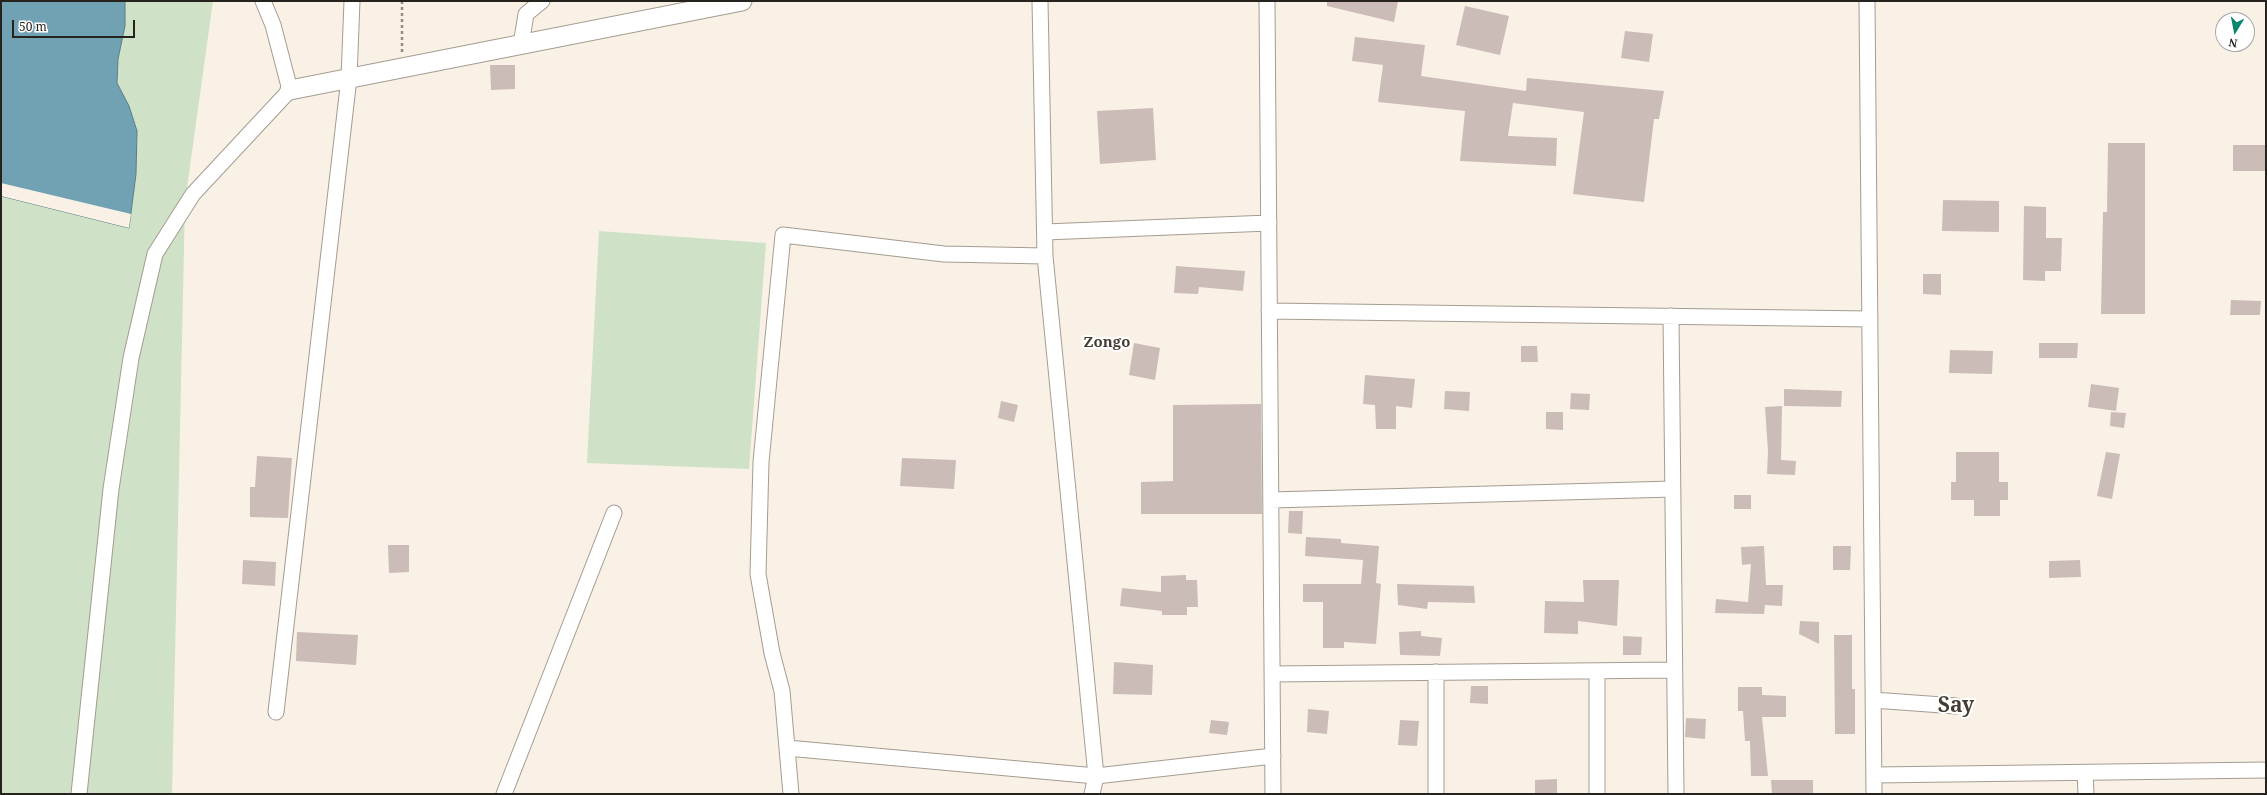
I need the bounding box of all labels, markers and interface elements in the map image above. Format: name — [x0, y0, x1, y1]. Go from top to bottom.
scale bar — [14, 12, 137, 38]
north arrow — [2215, 12, 2255, 52]
text: 50 m — [19, 18, 47, 35]
text: N — [2227, 35, 2239, 51]
district label: Zongo — [1084, 334, 1130, 352]
district label: Say — [1938, 693, 1974, 719]

